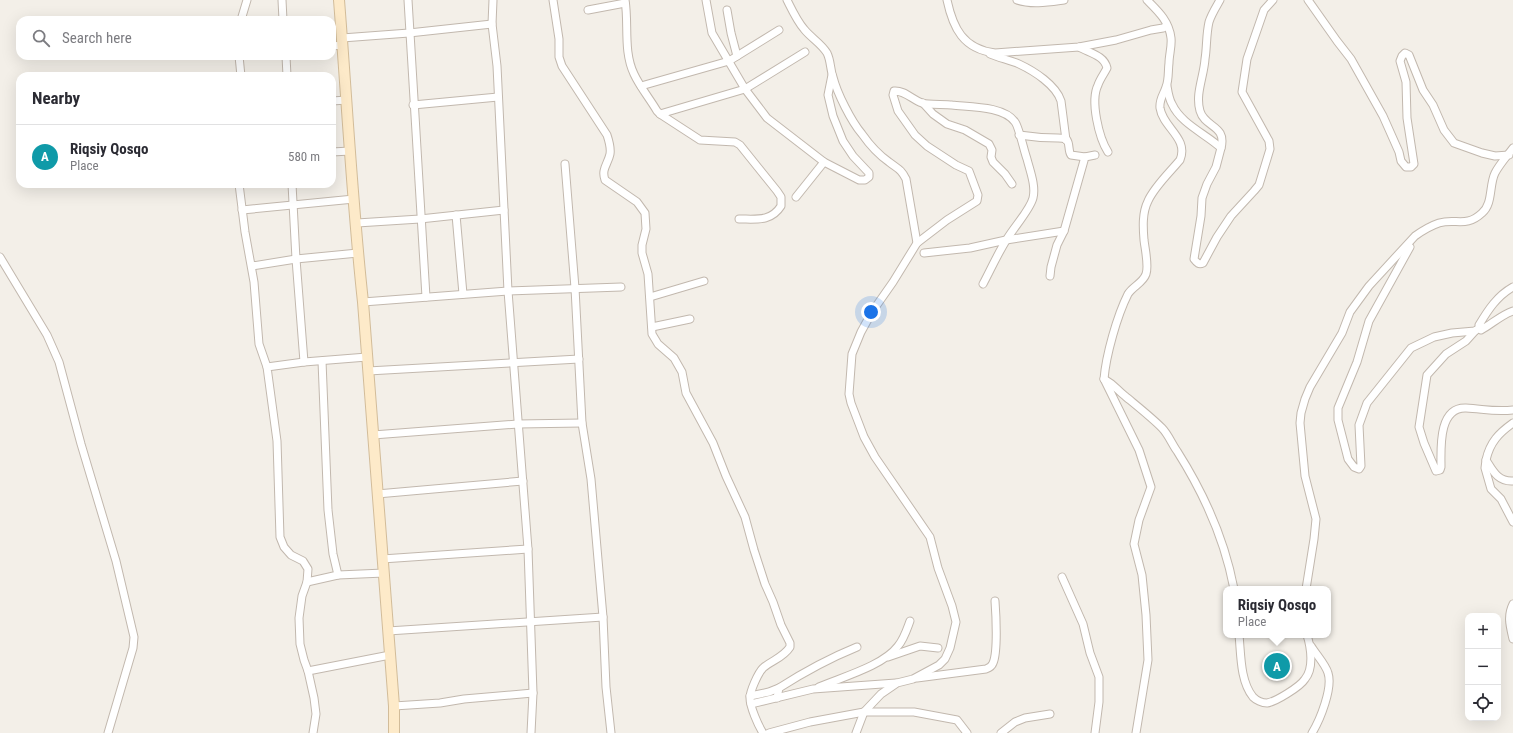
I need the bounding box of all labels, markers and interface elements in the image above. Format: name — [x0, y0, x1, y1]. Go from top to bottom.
search box — [16, 16, 336, 60]
icon: search — [30, 27, 52, 49]
text: Search here — [62, 29, 132, 47]
text: Nearby — [32, 88, 80, 108]
text: Riqsiy Qosqo — [70, 140, 149, 158]
text: A — [41, 149, 49, 164]
text: 580 m — [288, 149, 320, 164]
text: Place — [70, 158, 99, 173]
your location — [861, 302, 881, 322]
popup — [1223, 586, 1331, 638]
text: Riqsiy Qosqo — [1238, 596, 1316, 614]
map controls — [1465, 613, 1501, 721]
button: + — [1465, 613, 1501, 649]
text: Place — [1238, 614, 1266, 629]
button: − — [1465, 649, 1501, 685]
pin: A — [1264, 651, 1290, 681]
button: locate — [1465, 685, 1501, 721]

